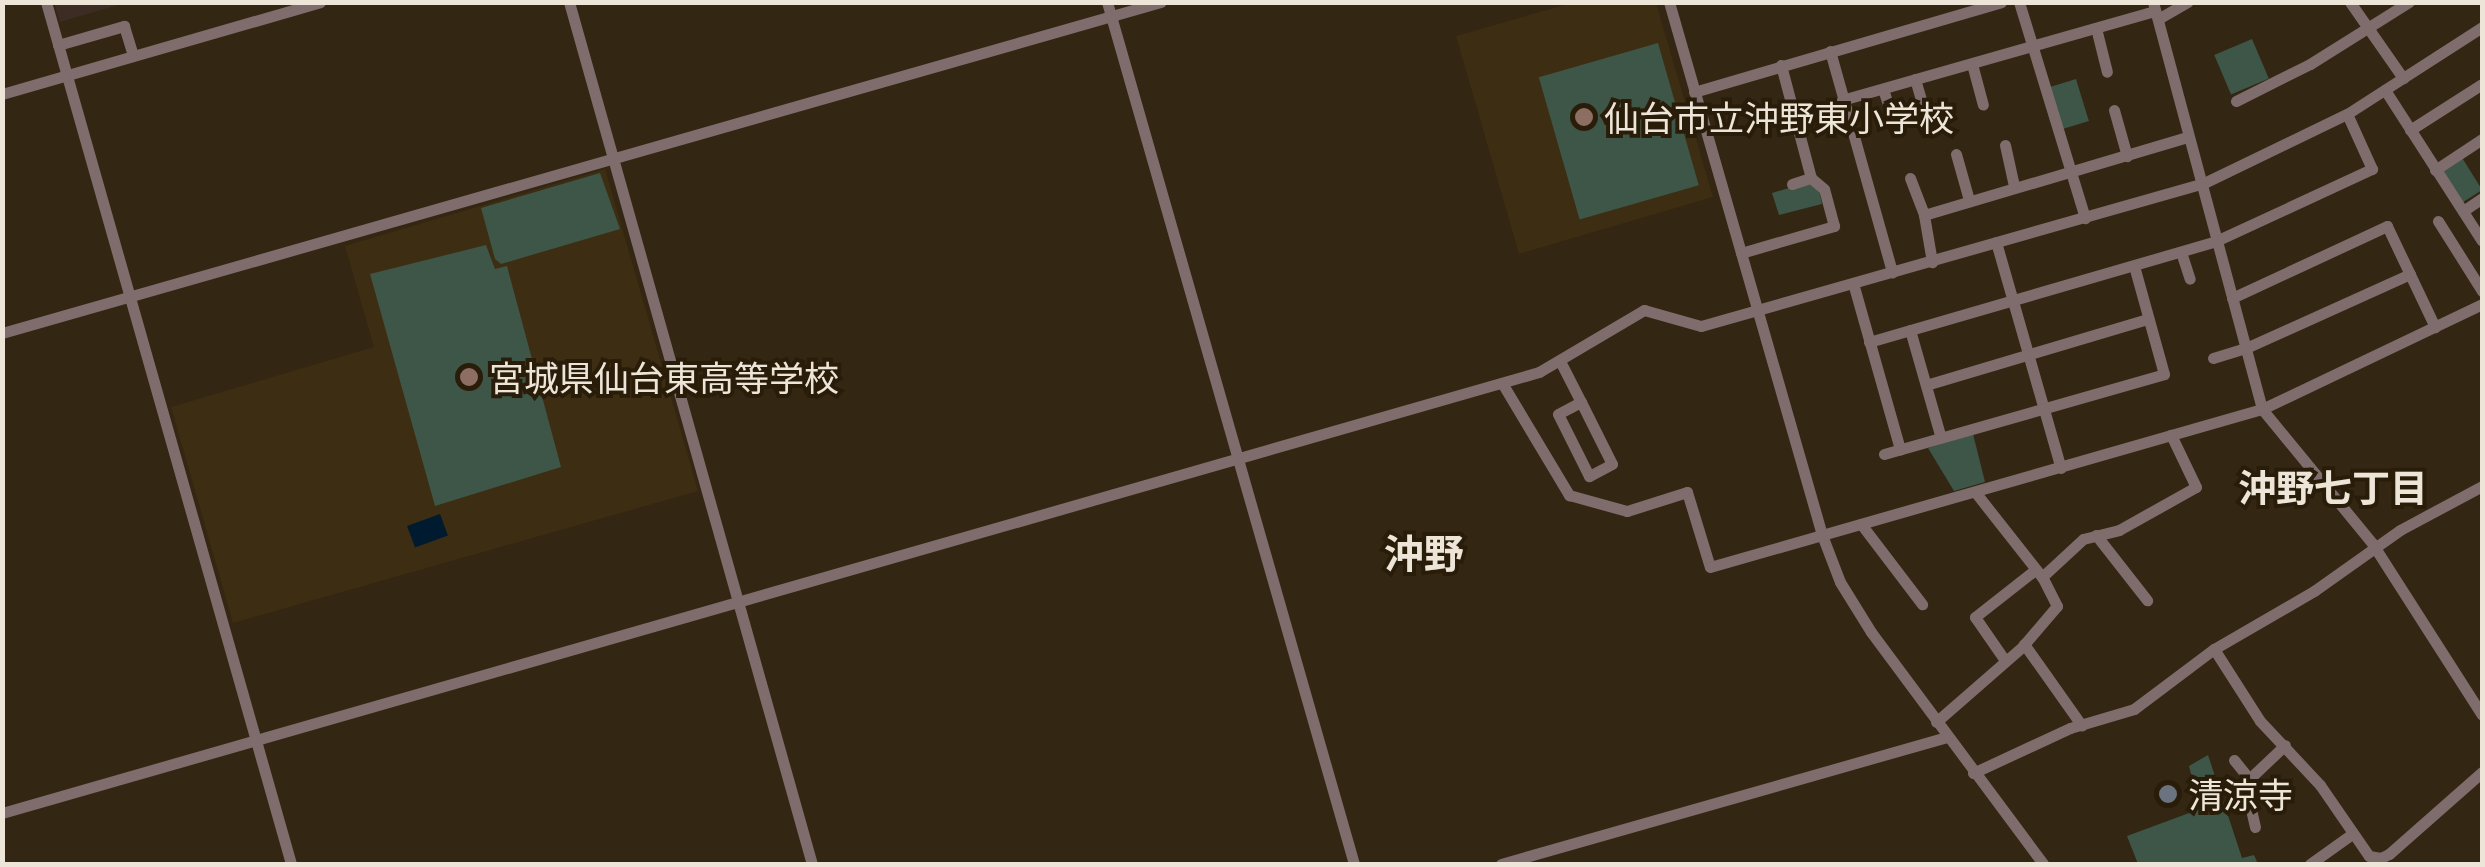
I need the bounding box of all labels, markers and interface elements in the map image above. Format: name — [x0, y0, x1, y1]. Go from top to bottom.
place label: 仙台市立沖野東小学校 — [1604, 96, 1954, 138]
marker: 仙台市立沖野東小学校 — [1573, 106, 1595, 128]
place label: 宮城県仙台東高等学校 — [489, 356, 839, 398]
marker: 宮城県仙台東高等学校 — [458, 366, 480, 388]
district label: 沖野七丁目 — [2238, 465, 2428, 511]
district label: 沖野 — [1384, 528, 1464, 576]
place label: 清涼寺 — [2188, 773, 2293, 815]
marker: 清涼寺 — [2157, 783, 2179, 805]

